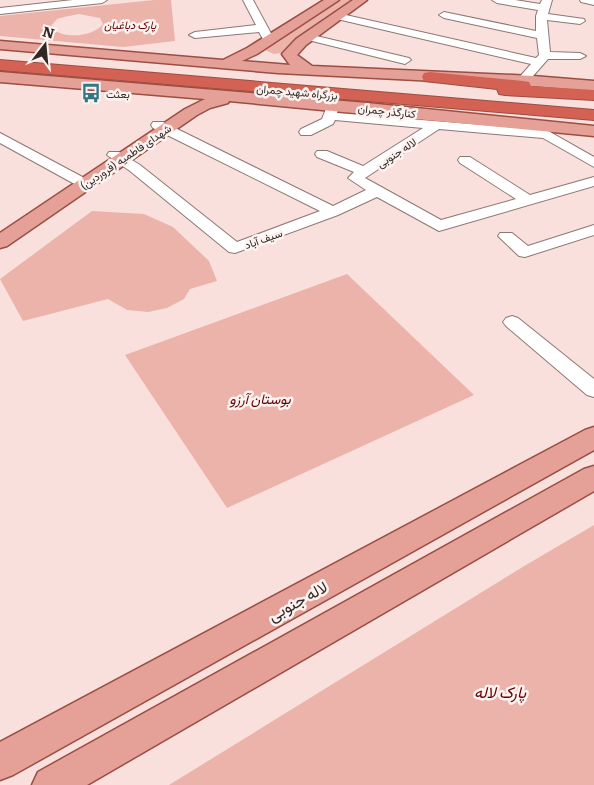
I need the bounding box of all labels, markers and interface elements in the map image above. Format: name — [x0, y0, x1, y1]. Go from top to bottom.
park label: پارک دباغیان — [104, 16, 157, 33]
north arrow — [20, 20, 70, 70]
text: N — [40, 20, 58, 43]
street label: بزرگراه شهید چمران — [256, 79, 338, 104]
bus stop icon: بعثت — [80, 82, 102, 104]
place label: بعثت — [106, 85, 130, 101]
street label: کنارگذر چمران — [357, 99, 417, 122]
street label: شهدای فاطمیه (فروردین) — [76, 119, 174, 193]
street label: لاله جنوبی — [373, 133, 419, 171]
street label: سیف آباد — [242, 224, 284, 252]
park label: بوستان آرزو — [229, 388, 291, 408]
street label: لاله جنوبی — [263, 574, 331, 626]
park label: پارک لاله — [474, 679, 527, 704]

